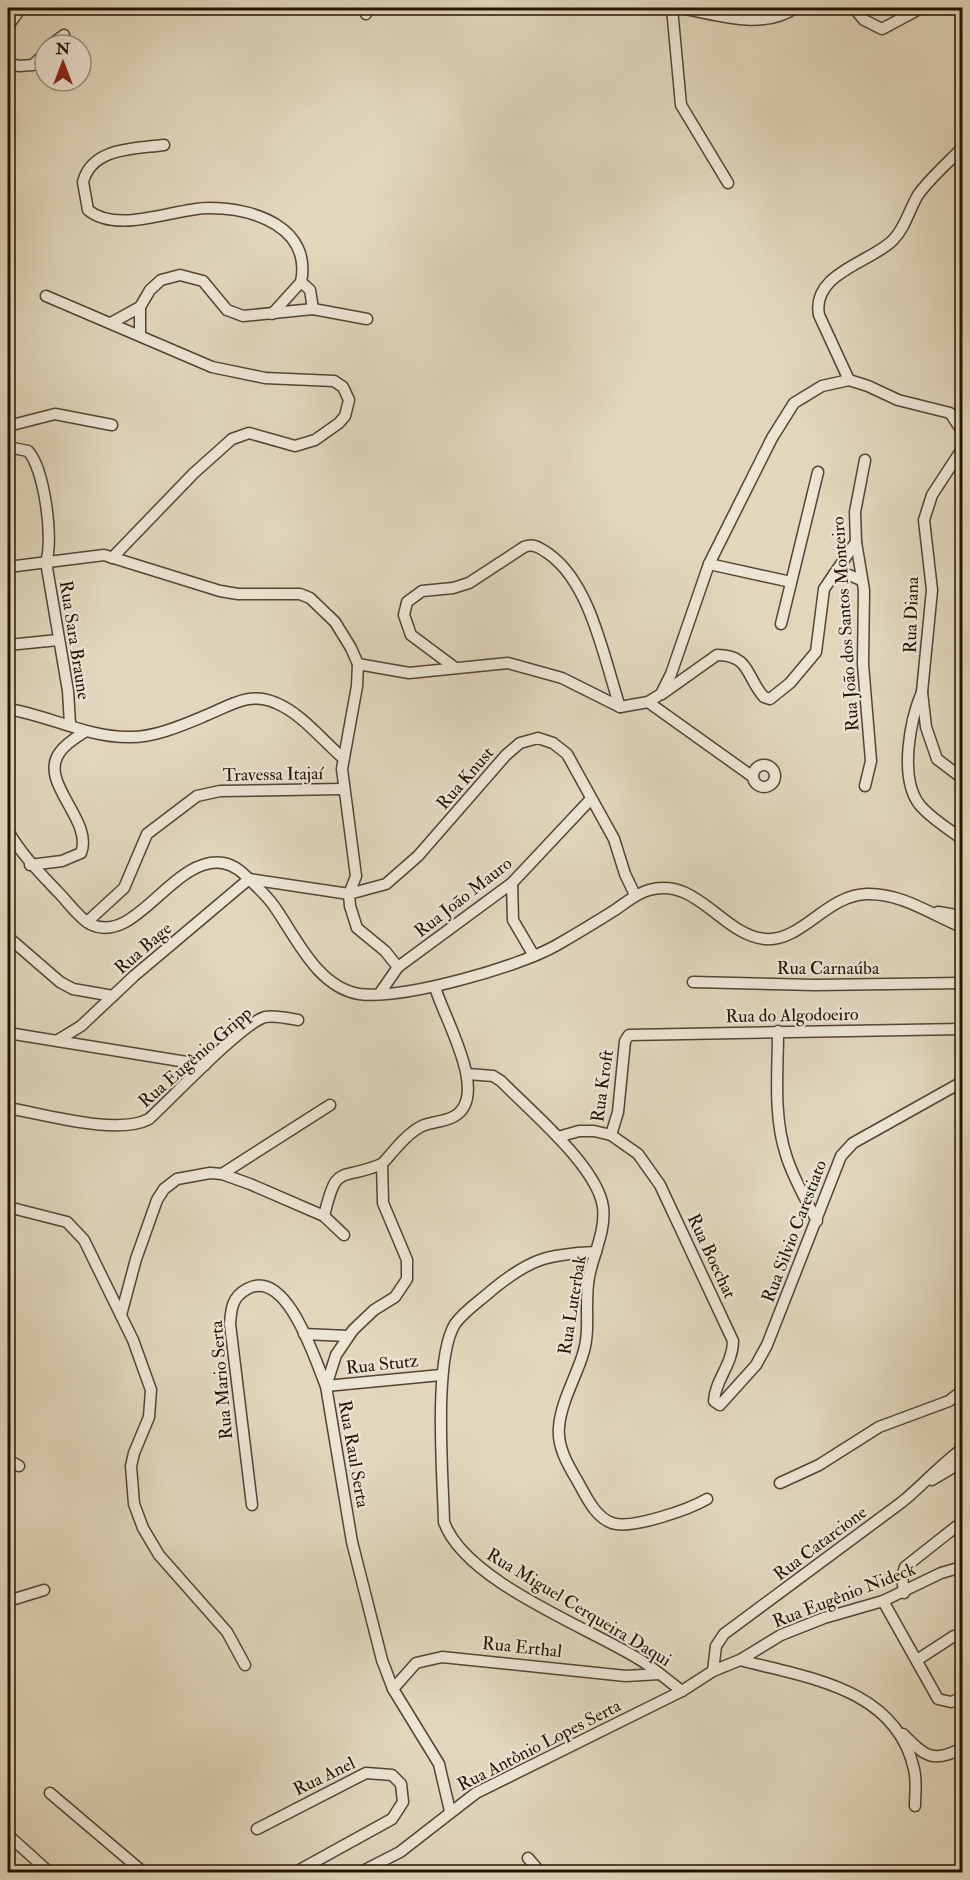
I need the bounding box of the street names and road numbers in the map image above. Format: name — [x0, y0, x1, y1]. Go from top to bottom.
street label: Rua João dos Santos Monteiro — [826, 515, 864, 732]
street label: Rua Diana — [899, 576, 924, 654]
street label: Rua Sara Braune — [54, 579, 95, 702]
street label: Rua Knust — [432, 742, 499, 815]
street label: Travessa Itajaí — [223, 762, 325, 787]
street label: Rua João Mauro — [410, 852, 517, 943]
street label: Rua Bage — [110, 917, 177, 980]
street label: Rua Carnaúba — [777, 957, 880, 980]
street label: Rua Eugênio Gripp — [134, 1002, 257, 1113]
street label: Rua do Algodoeiro — [725, 1003, 859, 1028]
street label: Rua Kroft — [586, 1048, 619, 1124]
street label: Rua Silvio Carestiato — [757, 1156, 832, 1306]
street label: Rua Boechat — [682, 1210, 741, 1303]
street label: Rua Luterbak — [553, 1253, 592, 1356]
street label: Rua Mario Serta — [205, 1319, 238, 1440]
street label: Rua Stutz — [345, 1349, 420, 1380]
street label: Rua Raul Serta — [333, 1399, 374, 1510]
street label: Rua Catarcione — [769, 1501, 872, 1586]
street label: Rua Miguel Cerqueira Daqui — [482, 1543, 676, 1672]
street label: Rua Eugênio Nideck — [769, 1557, 919, 1633]
street label: Rua Erthal — [481, 1632, 563, 1663]
street label: Rua Antônio Lopes Serta — [454, 1694, 625, 1797]
street label: Rua Anel — [289, 1751, 359, 1801]

